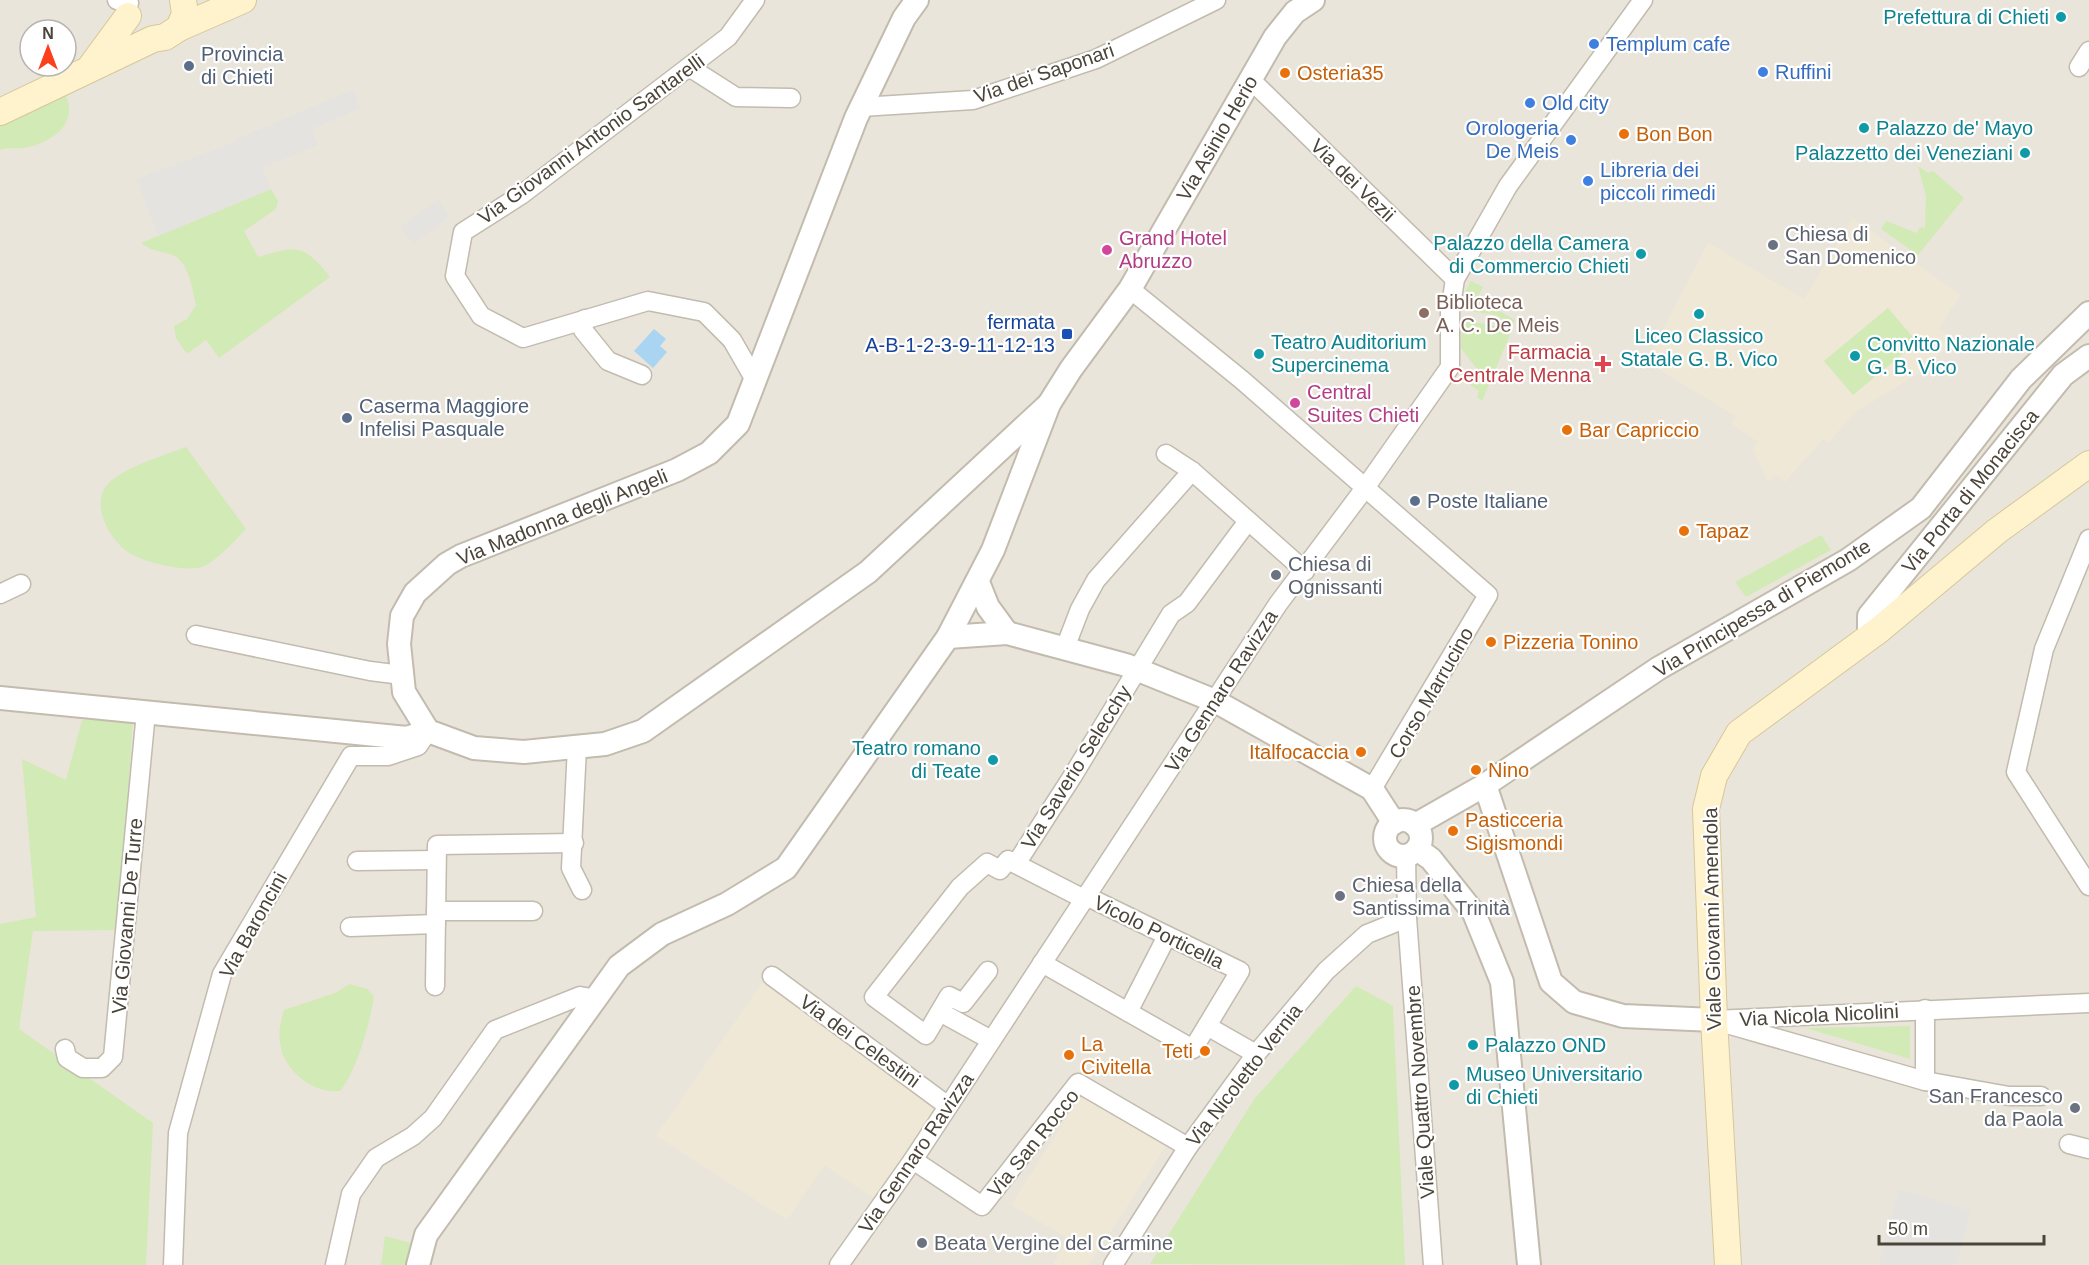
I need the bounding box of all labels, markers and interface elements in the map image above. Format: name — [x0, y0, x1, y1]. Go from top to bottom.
place label: Prefettura di Chieti — [1883, 6, 2049, 28]
marker: Prefettura di Chieti — [2054, 10, 2068, 24]
north arrow — [18, 18, 78, 78]
text: N — [42, 25, 54, 42]
place label: Templum cafe — [1606, 33, 1731, 55]
marker: Templum cafe — [1587, 37, 1601, 51]
street label: Via dei Saponari — [971, 39, 1117, 107]
place label: Provincia di Chieti — [201, 43, 284, 88]
street label: Via Giovanni Antonio Santarelli — [474, 49, 708, 229]
marker: Provincia di Chieti — [182, 59, 196, 73]
place label: Ruffini — [1775, 61, 1831, 83]
place label: Osteria35 — [1297, 62, 1384, 84]
marker: Ruffini — [1756, 65, 1770, 79]
marker: Osteria35 — [1278, 66, 1292, 80]
street label: Via Asinio Herio — [1172, 72, 1262, 204]
place label: Old city — [1542, 92, 1609, 114]
marker: Old city — [1523, 96, 1537, 110]
place label: Orologeria De Meis — [1466, 117, 1560, 162]
place label: Palazzo de' Mayo — [1876, 117, 2033, 139]
marker: Palazzo de' Mayo — [1857, 121, 1871, 135]
place label: Bon Bon — [1636, 123, 1713, 145]
marker: Bon Bon — [1617, 127, 1631, 141]
marker: Orologeria De Meis — [1564, 133, 1578, 147]
street label: Via dei Vezii — [1306, 134, 1400, 226]
place label: Palazzetto dei Veneziani — [1795, 142, 2013, 164]
marker: Palazzetto dei Veneziani — [2018, 146, 2032, 160]
place label: Libreria dei piccoli rimedi — [1600, 159, 1716, 204]
marker: Libreria dei piccoli rimedi — [1581, 174, 1595, 188]
place label: Chiesa di San Domenico — [1785, 223, 1916, 268]
place label: Grand Hotel Abruzzo — [1119, 227, 1227, 272]
place label: Palazzo della Camera di Commercio Chieti — [1433, 232, 1630, 277]
marker: Chiesa di San Domenico — [1766, 238, 1780, 252]
marker: Grand Hotel Abruzzo — [1100, 243, 1114, 257]
marker: Palazzo della Camera di Commercio Chieti — [1634, 247, 1648, 261]
place label: Biblioteca A. C. De Meis — [1436, 291, 1559, 336]
marker: Biblioteca A. C. De Meis — [1417, 306, 1431, 320]
marker: Liceo Classico Statale G. B. Vico — [1692, 307, 1706, 321]
place label: fermata A-B-1-2-3-9-11-12-13 — [865, 311, 1056, 356]
place label: Liceo Classico Statale G. B. Vico — [1620, 325, 1778, 370]
marker: fermata A-B-1-2-3-9-11-12-13 — [1060, 327, 1074, 341]
place label: Teatro Auditorium Supercinema — [1271, 331, 1427, 376]
place label: Convitto Nazionale G. B. Vico — [1867, 333, 2035, 378]
place label: Farmacia Centrale Menna — [1449, 341, 1592, 386]
marker: Teatro Auditorium Supercinema — [1252, 347, 1266, 361]
marker: Convitto Nazionale G. B. Vico — [1848, 349, 1862, 363]
marker: Farmacia Centrale Menna — [1596, 357, 1610, 371]
place label: Central Suites Chieti — [1307, 381, 1419, 426]
place label: Caserma Maggiore Infelisi Pasquale — [359, 395, 529, 440]
marker: Central Suites Chieti — [1288, 396, 1302, 410]
street label: Via Porta di Monacisca — [1897, 404, 2043, 577]
marker: Caserma Maggiore Infelisi Pasquale — [340, 411, 354, 425]
place label: Bar Capriccio — [1579, 419, 1699, 441]
marker: Bar Capriccio — [1560, 423, 1574, 437]
street label: Via Madonna degli Angeli — [453, 465, 671, 569]
place label: Poste Italiane — [1427, 490, 1548, 512]
marker: Poste Italiane — [1408, 494, 1422, 508]
place label: Tapaz — [1696, 520, 1749, 542]
marker: Tapaz — [1677, 524, 1691, 538]
street label: Via Principessa di Piemonte — [1650, 535, 1874, 681]
place label: Chiesa di Ognissanti — [1288, 553, 1383, 598]
marker: Chiesa di Ognissanti — [1269, 568, 1283, 582]
street label: Via Gennaro Ravizza — [1160, 605, 1282, 776]
street label: Corso Marrucino — [1385, 623, 1477, 763]
place label: Pizzeria Tonino — [1503, 631, 1638, 653]
marker: Pizzeria Tonino — [1484, 635, 1498, 649]
street label: Via Saverio Selecchy — [1017, 681, 1135, 853]
place label: Teatro romano di Teate — [852, 737, 981, 782]
place label: Italfocaccia — [1249, 741, 1350, 763]
marker: Italfocaccia — [1354, 745, 1368, 759]
marker: Teatro romano di Teate — [986, 753, 1000, 767]
place label: Nino — [1488, 759, 1529, 781]
marker: Nino — [1469, 763, 1483, 777]
street label: Viale Giovanni Amendola — [1699, 806, 1725, 1031]
place label: Pasticceria Sigismondi — [1465, 809, 1564, 854]
street label: Via Giovanni De Turre — [107, 817, 147, 1015]
marker: Pasticceria Sigismondi — [1446, 824, 1460, 838]
street label: Via Baroncini — [215, 868, 291, 982]
place label: Chiesa della Santissima Trinità — [1352, 874, 1511, 919]
marker: Chiesa della Santissima Trinità — [1333, 889, 1347, 903]
street label: Vicolo Porticella — [1090, 891, 1228, 973]
street label: Viale Quattro Novembre — [1402, 984, 1438, 1200]
street label: Via dei Celestini — [796, 990, 924, 1092]
street label: Via Nicoletto Vernia — [1182, 999, 1307, 1150]
street label: Via Nicola Nicolini — [1739, 1000, 1899, 1030]
place label: La Civitella — [1081, 1033, 1152, 1078]
place label: Palazzo OND — [1485, 1034, 1606, 1056]
marker: Palazzo OND — [1466, 1038, 1480, 1052]
place label: Teti — [1162, 1040, 1193, 1062]
marker: Teti — [1198, 1044, 1212, 1058]
marker: La Civitella — [1062, 1048, 1076, 1062]
place label: Museo Universitario di Chieti — [1466, 1063, 1643, 1108]
street label: Via Gennaro Ravizza — [854, 1068, 978, 1237]
marker: Museo Universitario di Chieti — [1447, 1078, 1461, 1092]
street label: Via San Rocco — [983, 1085, 1083, 1201]
place label: San Francesco da Paola — [1928, 1085, 2064, 1130]
marker: San Francesco da Paola — [2068, 1101, 2082, 1115]
scale bar — [1879, 1208, 2044, 1246]
text: 50 m — [1888, 1219, 1928, 1239]
place label: Beata Vergine del Carmine — [934, 1232, 1173, 1254]
marker: Beata Vergine del Carmine — [915, 1236, 929, 1250]

